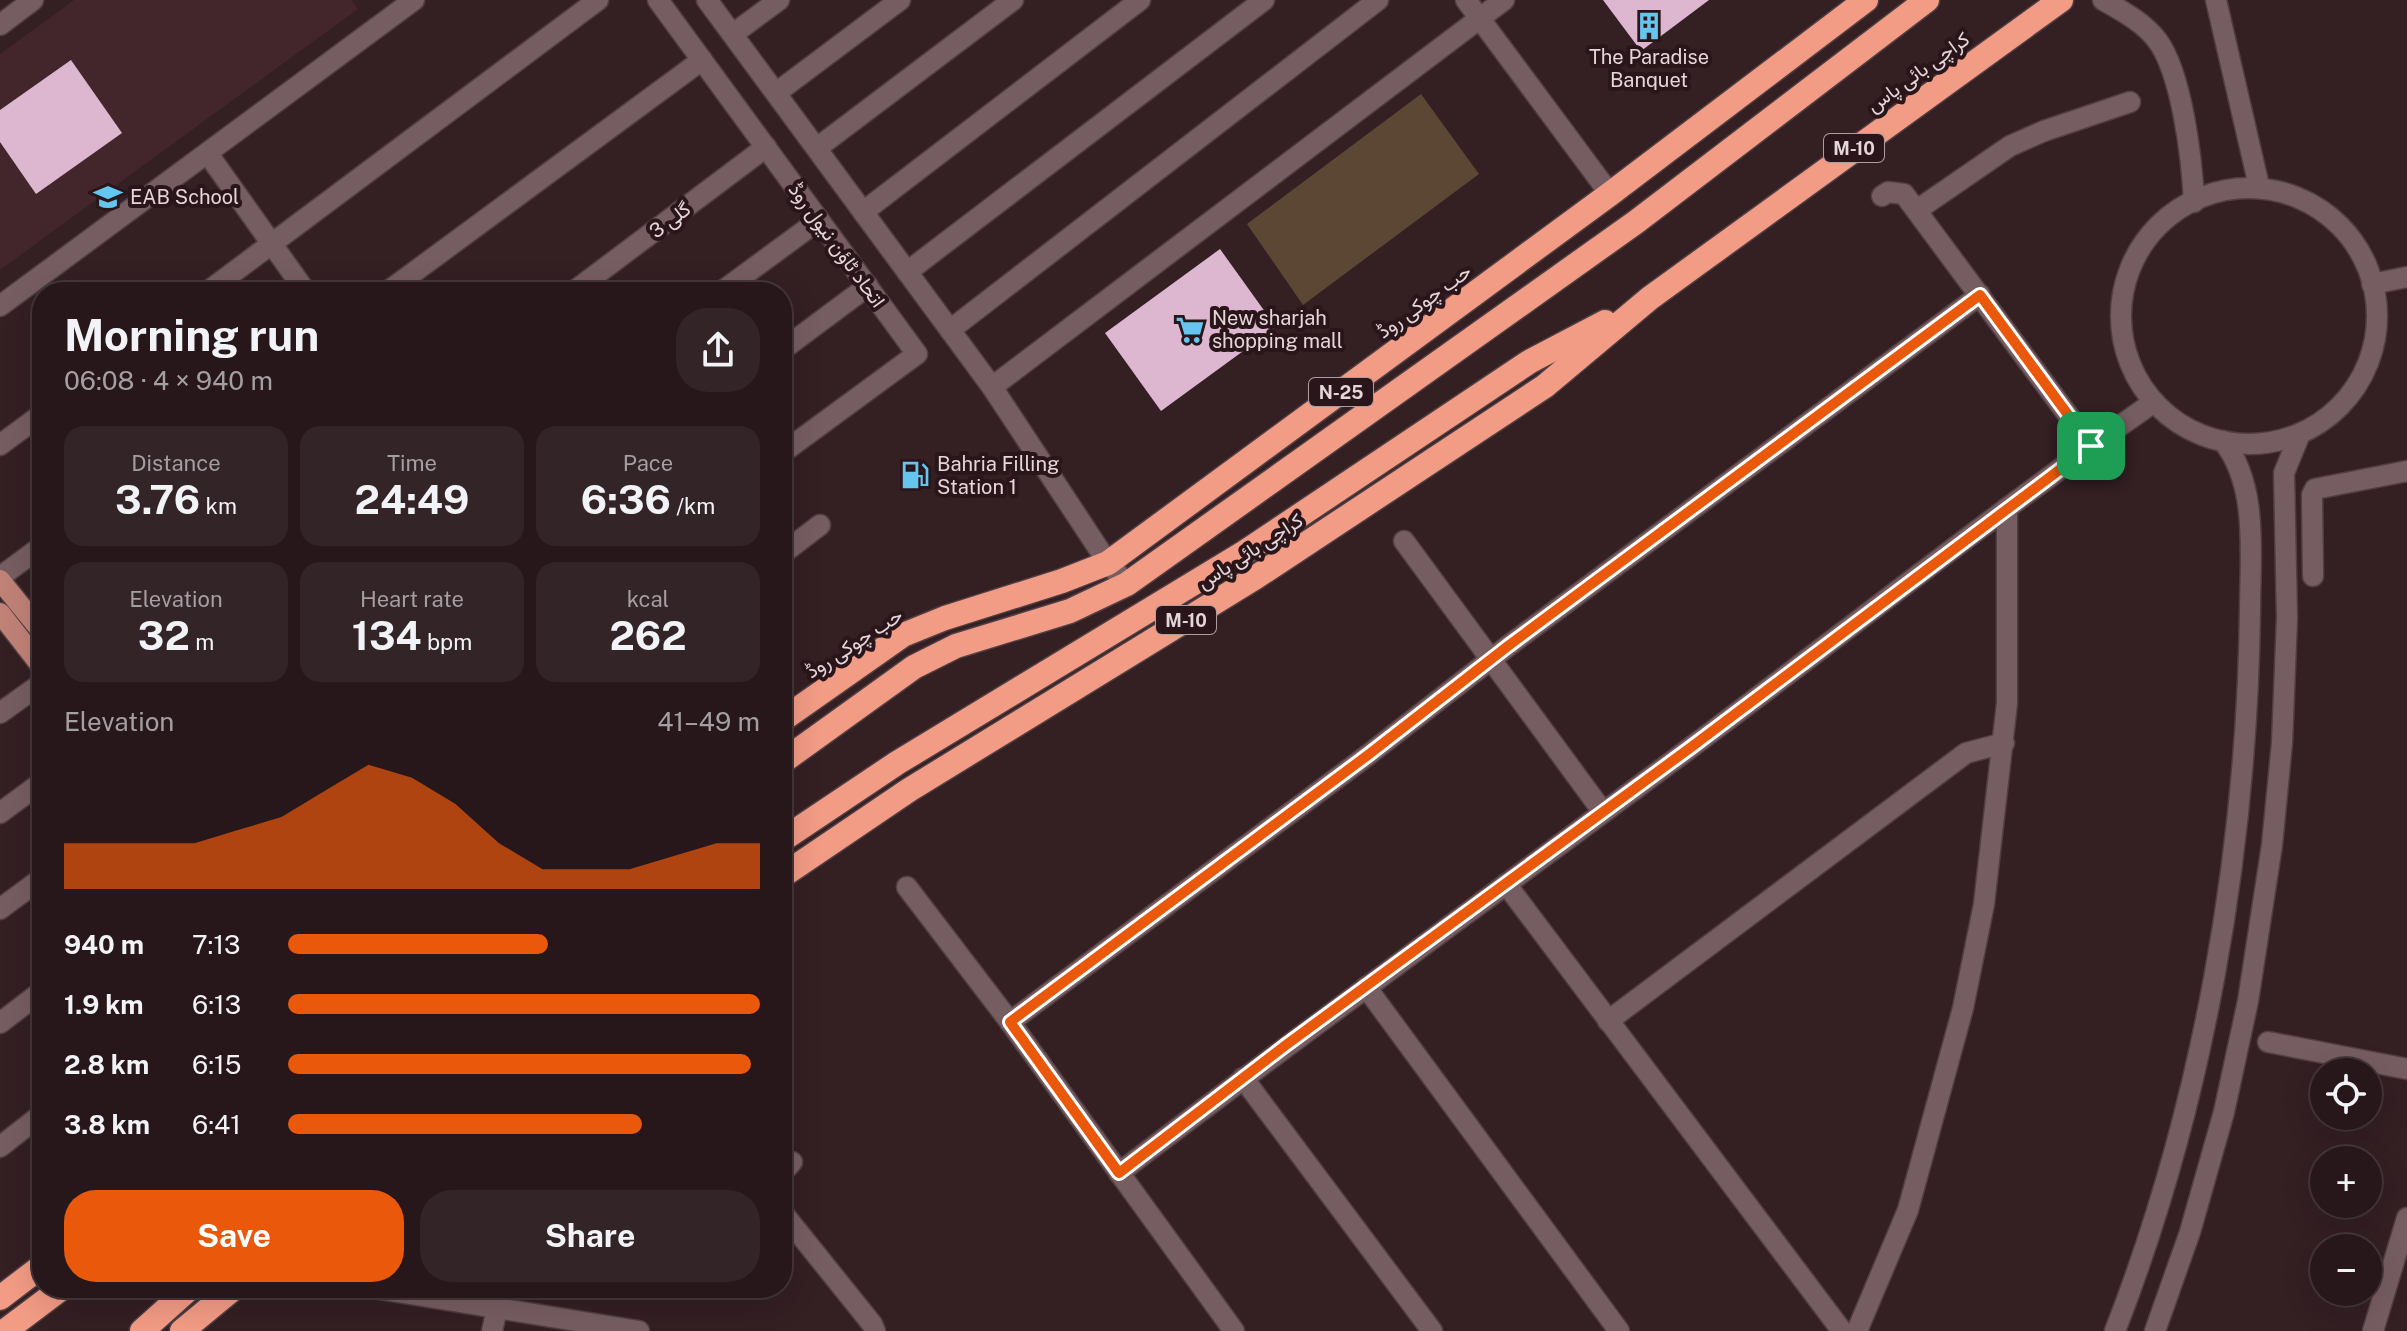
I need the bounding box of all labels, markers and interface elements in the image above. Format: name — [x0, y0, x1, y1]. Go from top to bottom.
building icon: The Paradise Banquet — [1634, 11, 1664, 41]
street label: کراچی بائی پاس — [1862, 27, 1975, 119]
place label: The Paradise Banquet — [1589, 45, 1709, 92]
road number: M-10 — [1824, 134, 1884, 162]
street label: اتحاد ٹاؤن نیول روڈ — [783, 178, 890, 313]
school or university icon: EAB School — [93, 182, 123, 212]
place label: EAB School — [130, 185, 239, 209]
street label: گلی 3 — [645, 197, 696, 243]
street label: حب چوکی روڈ — [1372, 259, 1477, 345]
place label: New sharjah shopping mall — [1212, 306, 1343, 353]
button: share — [676, 308, 760, 392]
text: Morning run — [64, 309, 319, 361]
supermarket icon: New sharjah shopping mall — [1175, 315, 1205, 345]
text: 06:08 · 4 × 940 m — [64, 365, 273, 396]
road number: N-25 — [1309, 378, 1373, 406]
pin — [2057, 412, 2125, 480]
icon: arrive — [2069, 424, 2113, 468]
text: Distance — [131, 450, 221, 476]
text: Time — [387, 450, 437, 476]
text: Pace — [623, 450, 673, 476]
place label: Bahria Filling Station 1 — [937, 452, 1059, 499]
fuel station icon: Bahria Filling Station 1 — [900, 460, 930, 490]
text: 3.76 — [115, 476, 200, 523]
text: 24:49 — [355, 476, 469, 523]
text: 6:36 — [581, 476, 671, 523]
text: km — [200, 493, 237, 519]
text: /km — [671, 493, 715, 519]
street label: کراچی بائی پاس — [1193, 508, 1309, 596]
text: Elevation — [129, 586, 223, 612]
text: Heart rate — [360, 586, 464, 612]
text: kcal — [627, 586, 669, 612]
street label: حب چوکی روڈ — [801, 603, 908, 685]
road number: M-10 — [1156, 606, 1216, 634]
text: 32 — [138, 612, 190, 659]
text: 134 — [352, 612, 422, 659]
text: 262 — [609, 612, 687, 659]
text: m — [190, 629, 214, 655]
text: bpm — [422, 629, 472, 655]
text: Elevation — [64, 706, 174, 737]
text: 41–49 m — [657, 706, 760, 737]
text: 940 m — [64, 929, 144, 960]
text: 7:13 — [192, 929, 240, 960]
text: 1.9 km — [64, 989, 143, 1020]
text: 6:13 — [192, 989, 241, 1020]
text: 2.8 km — [64, 1049, 149, 1080]
text: 6:15 — [192, 1049, 241, 1080]
map controls — [2310, 1058, 2382, 1306]
button: locate — [2310, 1058, 2382, 1130]
text: 3.8 km — [64, 1109, 150, 1140]
text: 6:41 — [192, 1109, 241, 1140]
button: + — [2310, 1146, 2382, 1218]
button: Save — [64, 1190, 404, 1282]
button: Share — [420, 1190, 760, 1282]
button: − — [2310, 1234, 2382, 1306]

